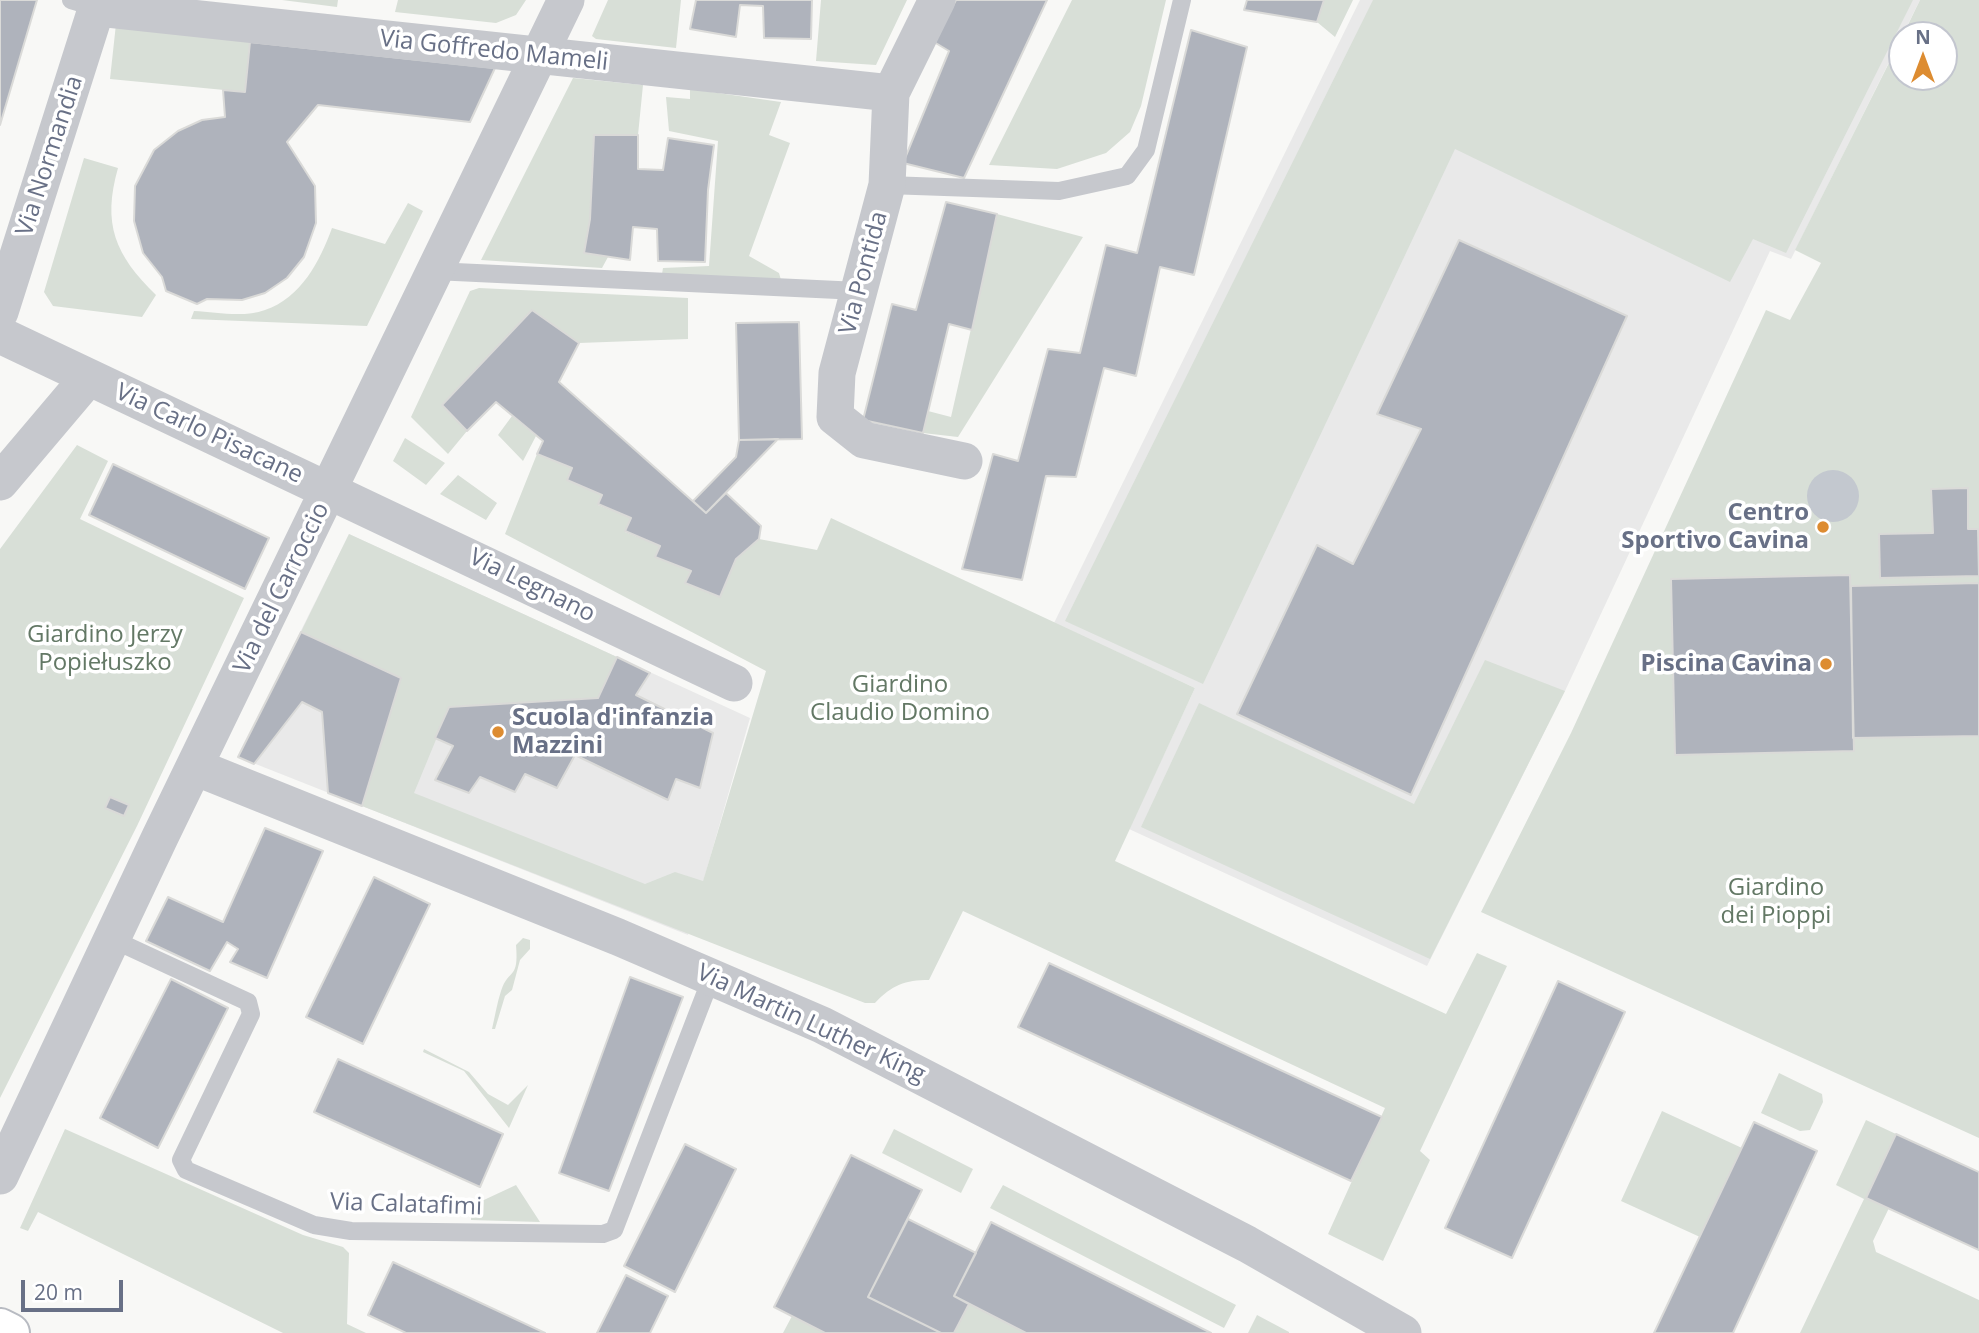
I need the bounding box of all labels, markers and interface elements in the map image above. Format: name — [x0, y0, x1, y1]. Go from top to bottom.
north arrow — [1888, 21, 1958, 91]
text: N — [1915, 24, 1931, 50]
street label: Via Goffredo Mameli — [378, 25, 610, 77]
street label: Via Normandia — [11, 72, 89, 240]
street label: Via Pontida — [834, 208, 894, 338]
street label: Via Carlo Pisacane — [111, 378, 307, 490]
street label: Via del Carroccio — [228, 498, 336, 678]
place label: Centro Sportivo Cavina — [1621, 499, 1809, 555]
marker: Centro Sportivo Cavina — [1815, 519, 1831, 535]
street label: Via Legnano — [464, 543, 600, 629]
park label: Giardino Jerzy Popiełuszko — [27, 621, 183, 677]
place label: Piscina Cavina — [1640, 650, 1812, 678]
marker: Piscina Cavina — [1818, 656, 1834, 672]
park label: Giardino Claudio Domino — [810, 671, 990, 727]
place label: Scuola d'infanzia Mazzini — [512, 704, 714, 760]
marker: Scuola d'infanzia Mazzini — [490, 724, 506, 740]
park label: Giardino dei Pioppi — [1721, 874, 1831, 930]
street label: Via Martin Luther King — [692, 958, 930, 1090]
street label: Via Calatafimi — [330, 1188, 482, 1222]
scale bar — [24, 1266, 126, 1310]
text: 20 m — [34, 1278, 83, 1306]

